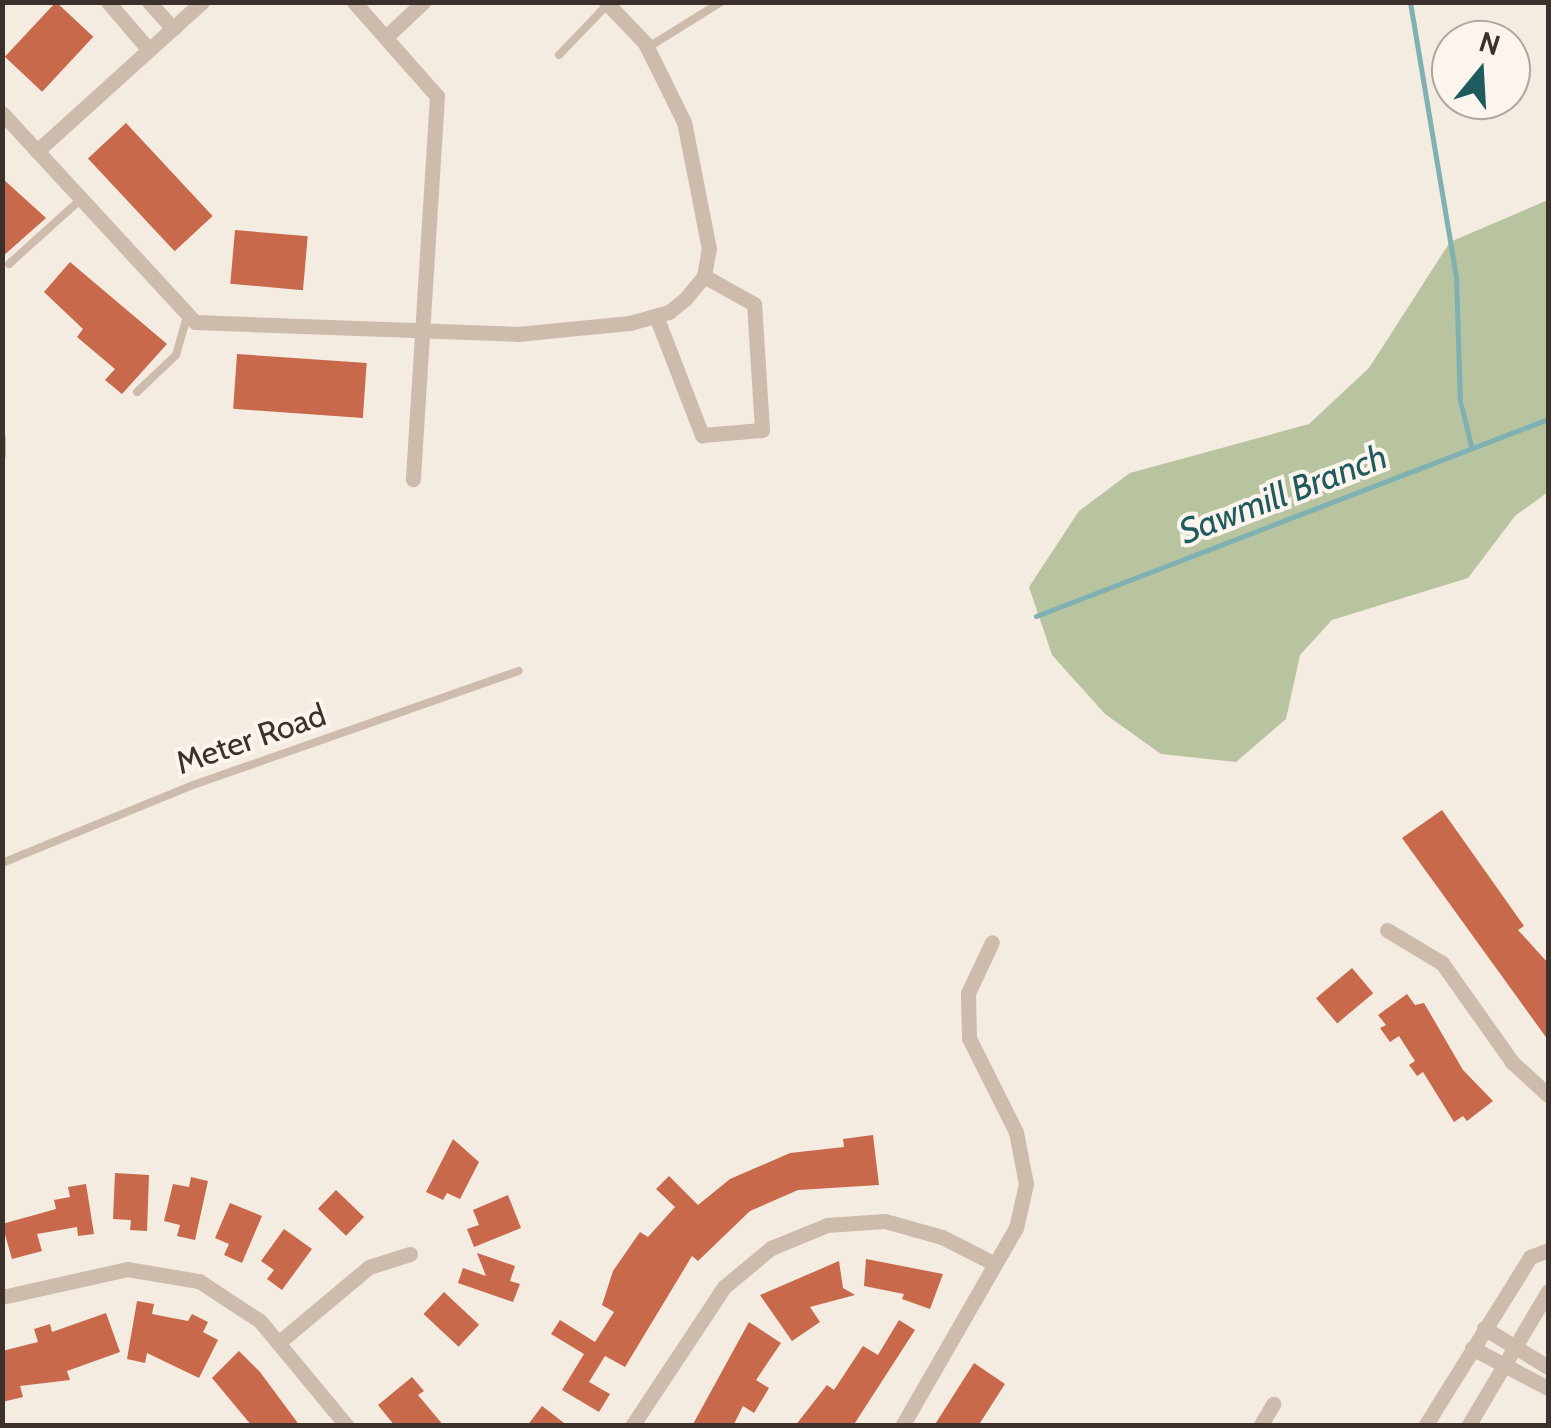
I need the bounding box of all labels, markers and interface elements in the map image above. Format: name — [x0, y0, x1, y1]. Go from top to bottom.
north arrow — [1431, 20, 1531, 120]
text: N — [1475, 24, 1504, 63]
water label: Sawmill Branch — [1173, 435, 1393, 553]
street label: Meter Road — [171, 695, 331, 783]

